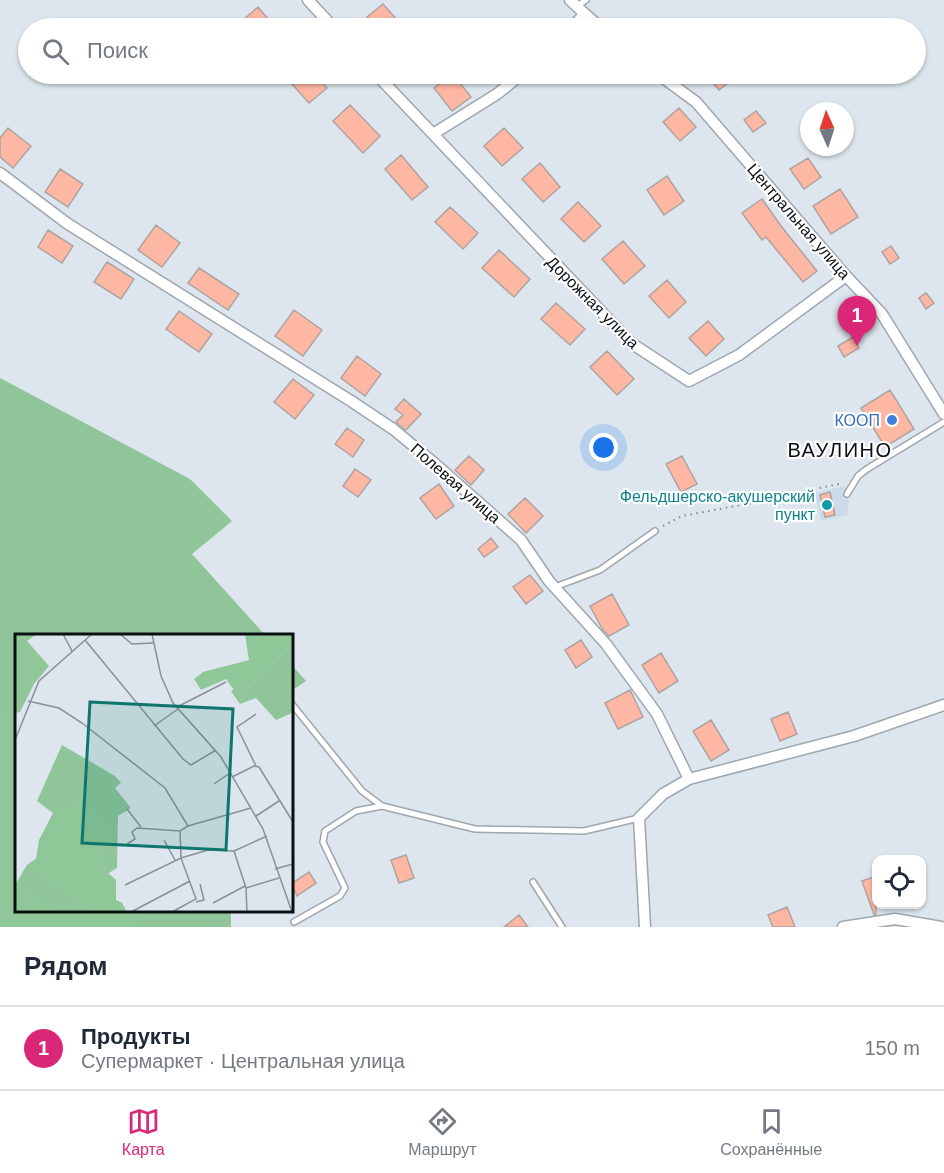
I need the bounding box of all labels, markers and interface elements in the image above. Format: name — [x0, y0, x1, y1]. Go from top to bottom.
search box — [18, 18, 926, 84]
icon: search — [39, 35, 72, 68]
text: Поиск — [87, 38, 148, 63]
north arrow — [800, 102, 854, 156]
street label: Центральная улица — [744, 160, 853, 283]
street label: Дорожная улица — [543, 253, 642, 352]
pin: 1 — [838, 296, 876, 346]
place label: КООП — [834, 412, 880, 429]
marker: КООП — [885, 413, 899, 427]
your location — [589, 433, 618, 462]
district label: ВАУЛИНО — [787, 439, 893, 461]
street label: Полевая улица — [408, 440, 504, 527]
place label: Фельдшерско-акушерский пункт — [620, 488, 816, 523]
marker: Фельдшерско-акушерский пункт — [820, 498, 834, 512]
inset map — [15, 634, 292, 912]
map controls — [872, 855, 926, 909]
button: locate — [872, 855, 926, 909]
text: Рядом — [24, 951, 107, 981]
text: Продукты — [81, 1024, 190, 1049]
text: 1 — [38, 1037, 49, 1059]
text: 150 m — [864, 1037, 920, 1059]
text: Супермаркет · Центральная улица — [81, 1050, 405, 1072]
tab: Карта — [122, 1105, 165, 1159]
tab: Маршрут — [408, 1105, 477, 1159]
tab: Сохранённые — [720, 1105, 822, 1159]

